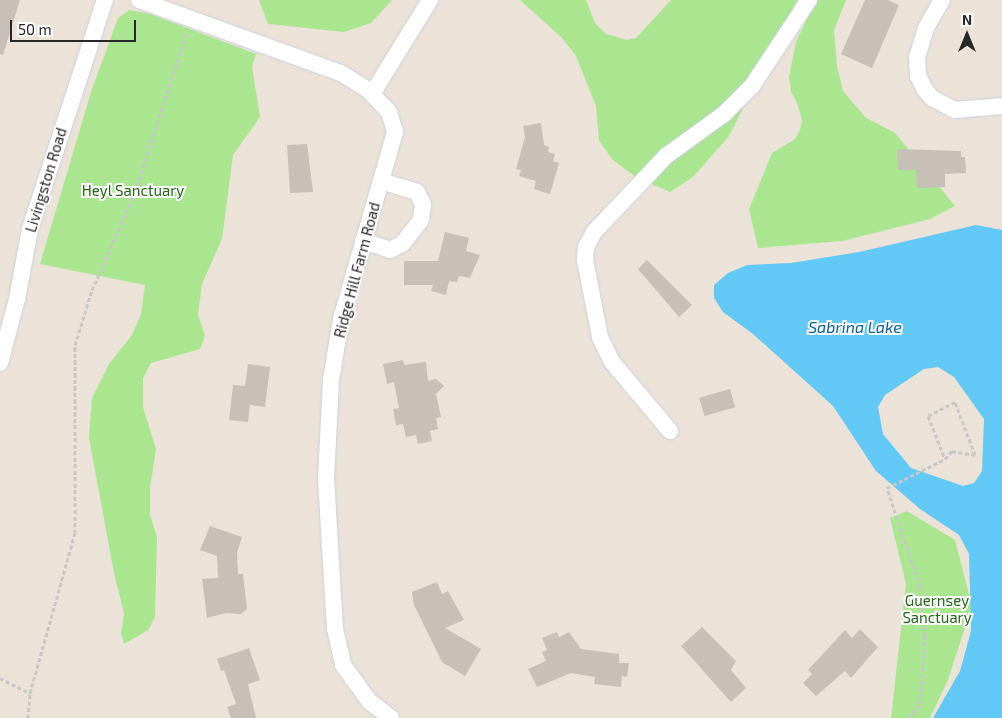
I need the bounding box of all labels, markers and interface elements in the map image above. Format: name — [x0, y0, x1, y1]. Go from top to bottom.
scale bar — [12, 10, 139, 42]
north arrow — [942, 10, 992, 60]
text: N — [962, 11, 972, 28]
text: 50 m — [18, 20, 52, 38]
street label: Livingston Road — [22, 125, 70, 235]
park label: Heyl Sanctuary — [82, 182, 184, 200]
street label: Ridge Hill Farm Road — [330, 200, 384, 340]
water label: Sabrina Lake — [808, 317, 902, 337]
park label: Guernsey Sanctuary — [902, 591, 972, 626]

